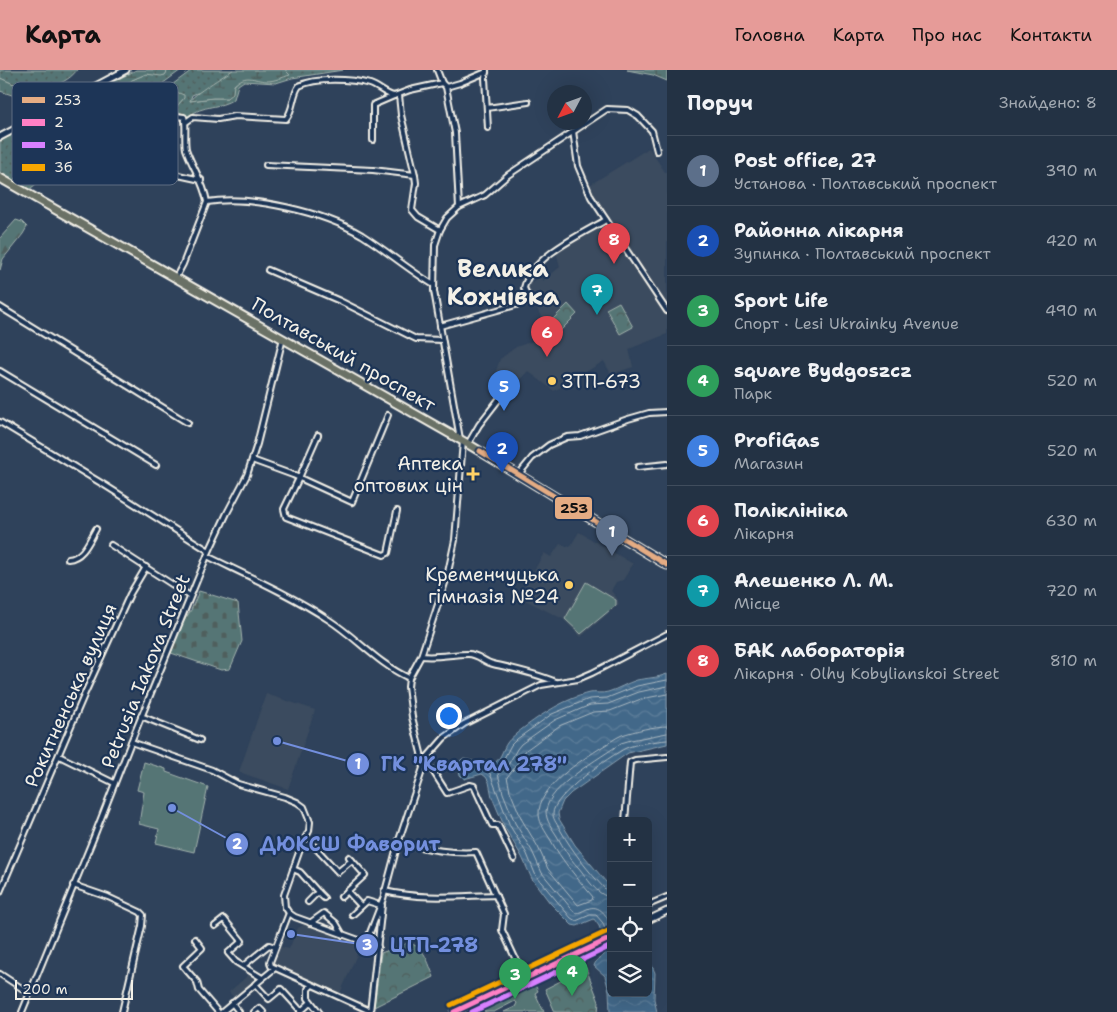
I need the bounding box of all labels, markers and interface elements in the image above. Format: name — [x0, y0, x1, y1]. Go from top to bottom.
text: Карта — [25, 19, 101, 51]
text: Головна — [734, 23, 805, 47]
text: Карта — [833, 23, 884, 47]
text: Про нас — [912, 23, 982, 47]
text: Контакти — [1010, 23, 1092, 47]
legend — [12, 82, 178, 185]
north arrow — [547, 85, 592, 130]
text: Поруч — [687, 89, 753, 117]
text: 253 — [54, 91, 81, 109]
text: Знайдено: 8 — [999, 92, 1097, 113]
text: 2 — [54, 113, 64, 131]
text: 3а — [54, 136, 73, 154]
text: Post office, 27 — [734, 148, 876, 173]
text: 3б — [54, 158, 72, 176]
text: 1 — [699, 160, 707, 181]
text: 390 m — [1045, 160, 1097, 181]
text: Установа · Полтавський проспект — [734, 173, 997, 194]
text: Районна лікарня — [734, 218, 904, 243]
pin: 8 — [598, 223, 630, 264]
text: 2 — [697, 230, 709, 251]
text: 420 m — [1046, 230, 1097, 251]
text: Зупинка · Полтавський проспект — [734, 243, 991, 264]
district label: Велика Кохнівка — [447, 253, 560, 313]
pin: 7 — [581, 274, 613, 315]
text: Sport Life — [734, 288, 828, 313]
street label: Полтавський проспект — [247, 292, 440, 417]
text: 3 — [697, 300, 709, 321]
text: 490 m — [1045, 300, 1097, 321]
text: Спорт · Lesi Ukrainky Avenue — [734, 313, 959, 334]
pin: 6 — [531, 316, 563, 357]
text: square Bydgoszcz — [734, 358, 912, 383]
place label: ЗТП-673 — [562, 369, 641, 394]
pin: 5 — [488, 370, 520, 411]
text: 4 — [697, 370, 709, 391]
text: 520 m — [1047, 370, 1097, 391]
marker: ЗТП-673 — [546, 375, 558, 387]
text: Парк — [734, 383, 772, 404]
text: ProfiGas — [734, 428, 820, 453]
pin: 2 — [486, 432, 518, 473]
text: 5 — [698, 440, 708, 461]
text: 520 m — [1047, 440, 1097, 461]
place label: Аптека оптових цін — [353, 451, 463, 498]
text: Магазин — [734, 453, 803, 474]
marker: Аптека оптових цін — [467, 468, 479, 480]
line badge: 253 — [554, 496, 593, 520]
text: Поліклініка — [734, 498, 848, 523]
text: 253 — [560, 499, 588, 517]
text: 6 — [697, 510, 709, 531]
text: 630 m — [1045, 510, 1097, 531]
pin: 1 — [596, 515, 628, 556]
text: Лікарня — [734, 523, 794, 544]
place label: Кременчуцька гімназія №24 — [425, 562, 559, 609]
text: Алешенко Л. М. — [734, 568, 894, 593]
street label: Petrusia Iakova Street — [95, 570, 196, 772]
marker: Кременчуцька гімназія №24 — [563, 579, 575, 591]
text: 7 — [697, 580, 709, 601]
text: 720 m — [1046, 580, 1097, 601]
text: Місце — [734, 593, 781, 614]
street label: Рокитненська вулиця — [19, 599, 122, 791]
text: БАК лабораторія — [734, 638, 905, 663]
text: 8 — [697, 650, 709, 671]
text: 810 m — [1050, 650, 1097, 671]
text: Лікарня · Olhy Kobylianskoi Street — [734, 663, 1000, 684]
your location — [436, 703, 462, 729]
callout: ГК "Квартал 278" — [346, 747, 577, 782]
text: ГК "Квартал 278" — [381, 751, 567, 777]
text: 1 — [355, 754, 362, 774]
map controls — [607, 817, 652, 997]
button: + — [607, 817, 652, 862]
callout: ДЮКСШ Фаворит — [225, 826, 450, 861]
text: ДЮКСШ Фаворит — [260, 831, 440, 857]
text: 2 — [232, 834, 243, 854]
button: − — [607, 862, 652, 907]
button: locate — [607, 907, 652, 952]
callout: ЦТП-278 — [355, 927, 489, 962]
text: ЦТП-278 — [390, 932, 478, 958]
text: 3 — [362, 935, 372, 955]
button: layers — [607, 952, 652, 997]
pin: 4 — [556, 955, 588, 996]
pin: 3 — [499, 958, 531, 999]
scale bar — [15, 977, 132, 1000]
text: 200 m — [22, 980, 68, 998]

